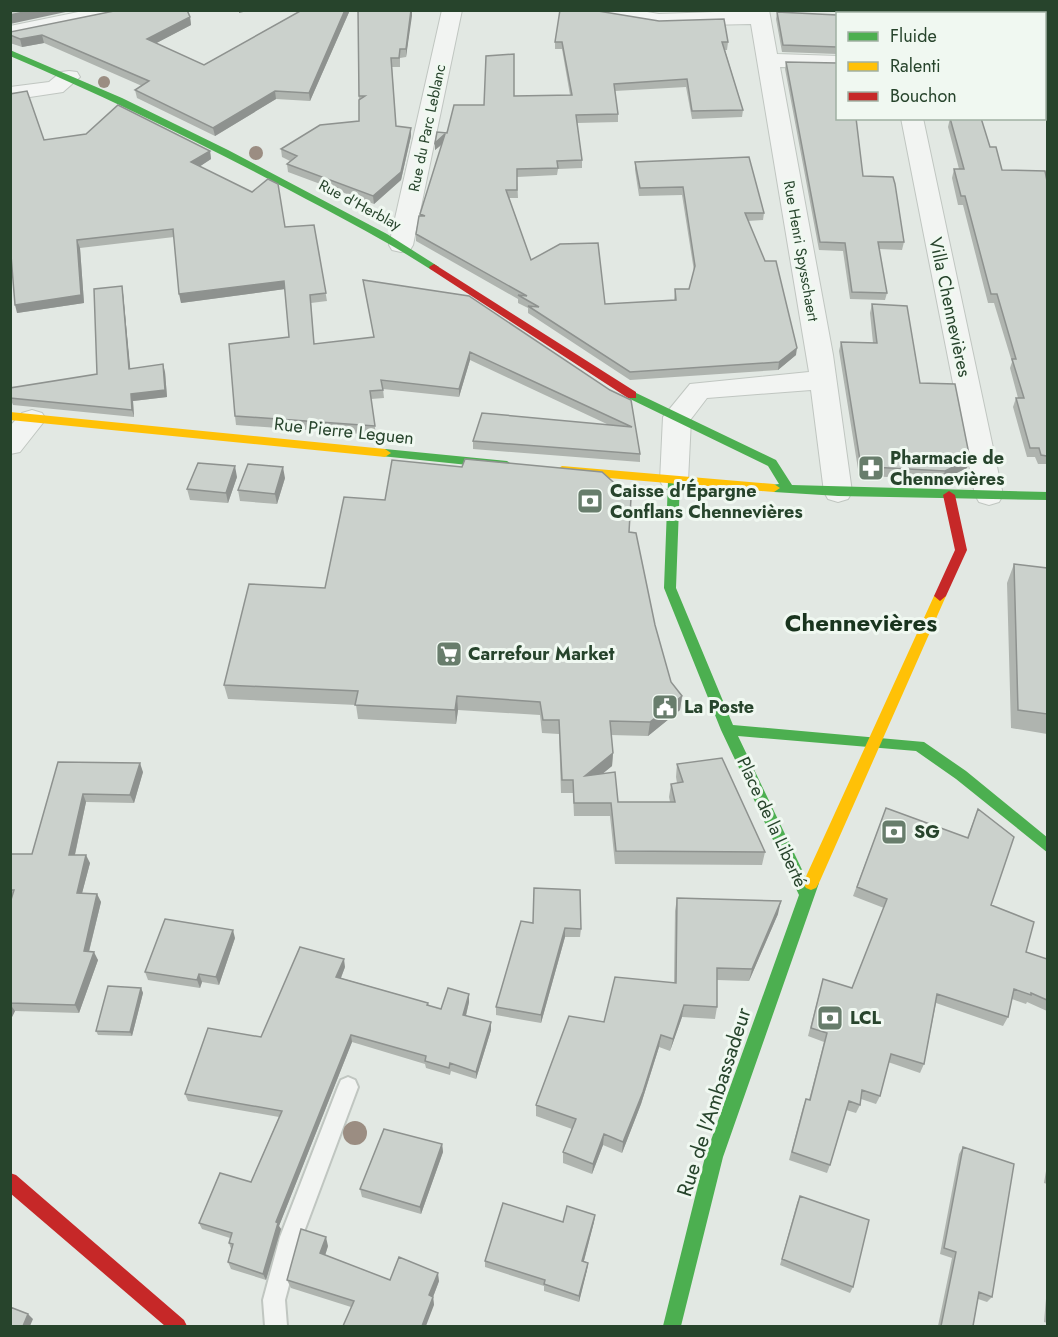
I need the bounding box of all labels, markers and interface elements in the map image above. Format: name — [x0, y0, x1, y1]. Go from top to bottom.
legend — [836, 12, 1046, 120]
text: Fluide — [890, 23, 937, 49]
text: Ralenti — [890, 53, 941, 79]
street label: Rue du Parc Leblanc — [403, 62, 451, 194]
text: Bouchon — [890, 83, 957, 109]
street label: Rue d'Herblay — [315, 174, 406, 236]
street label: Rue Henri Spysschaert — [778, 179, 824, 323]
street label: Villa Chennevières — [923, 235, 977, 379]
street label: Rue Pierre Leguen — [273, 411, 415, 451]
place label: Pharmacie de Chennevières — [890, 445, 1004, 492]
pharmacy icon: Pharmacie de Chennevières — [856, 453, 886, 483]
place label: Caisse d'Épargne Conflans Chennevières — [610, 478, 803, 525]
bank icon: Caisse d'Épargne Conflans Chennevières — [575, 486, 605, 516]
district label: Chennevières — [785, 605, 937, 640]
supermarket icon: Carrefour Market — [434, 639, 464, 669]
place label: Carrefour Market — [468, 641, 615, 667]
public building icon: La Poste — [650, 692, 680, 722]
place label: La Poste — [684, 694, 754, 720]
street label: Place de la Liberté — [730, 753, 814, 891]
bank icon: SG — [879, 817, 909, 847]
place label: SG — [914, 819, 940, 845]
street label: Rue de l'Ambassadeur — [669, 1003, 759, 1200]
bank icon: LCL — [815, 1003, 845, 1033]
place label: LCL — [850, 1005, 882, 1031]

